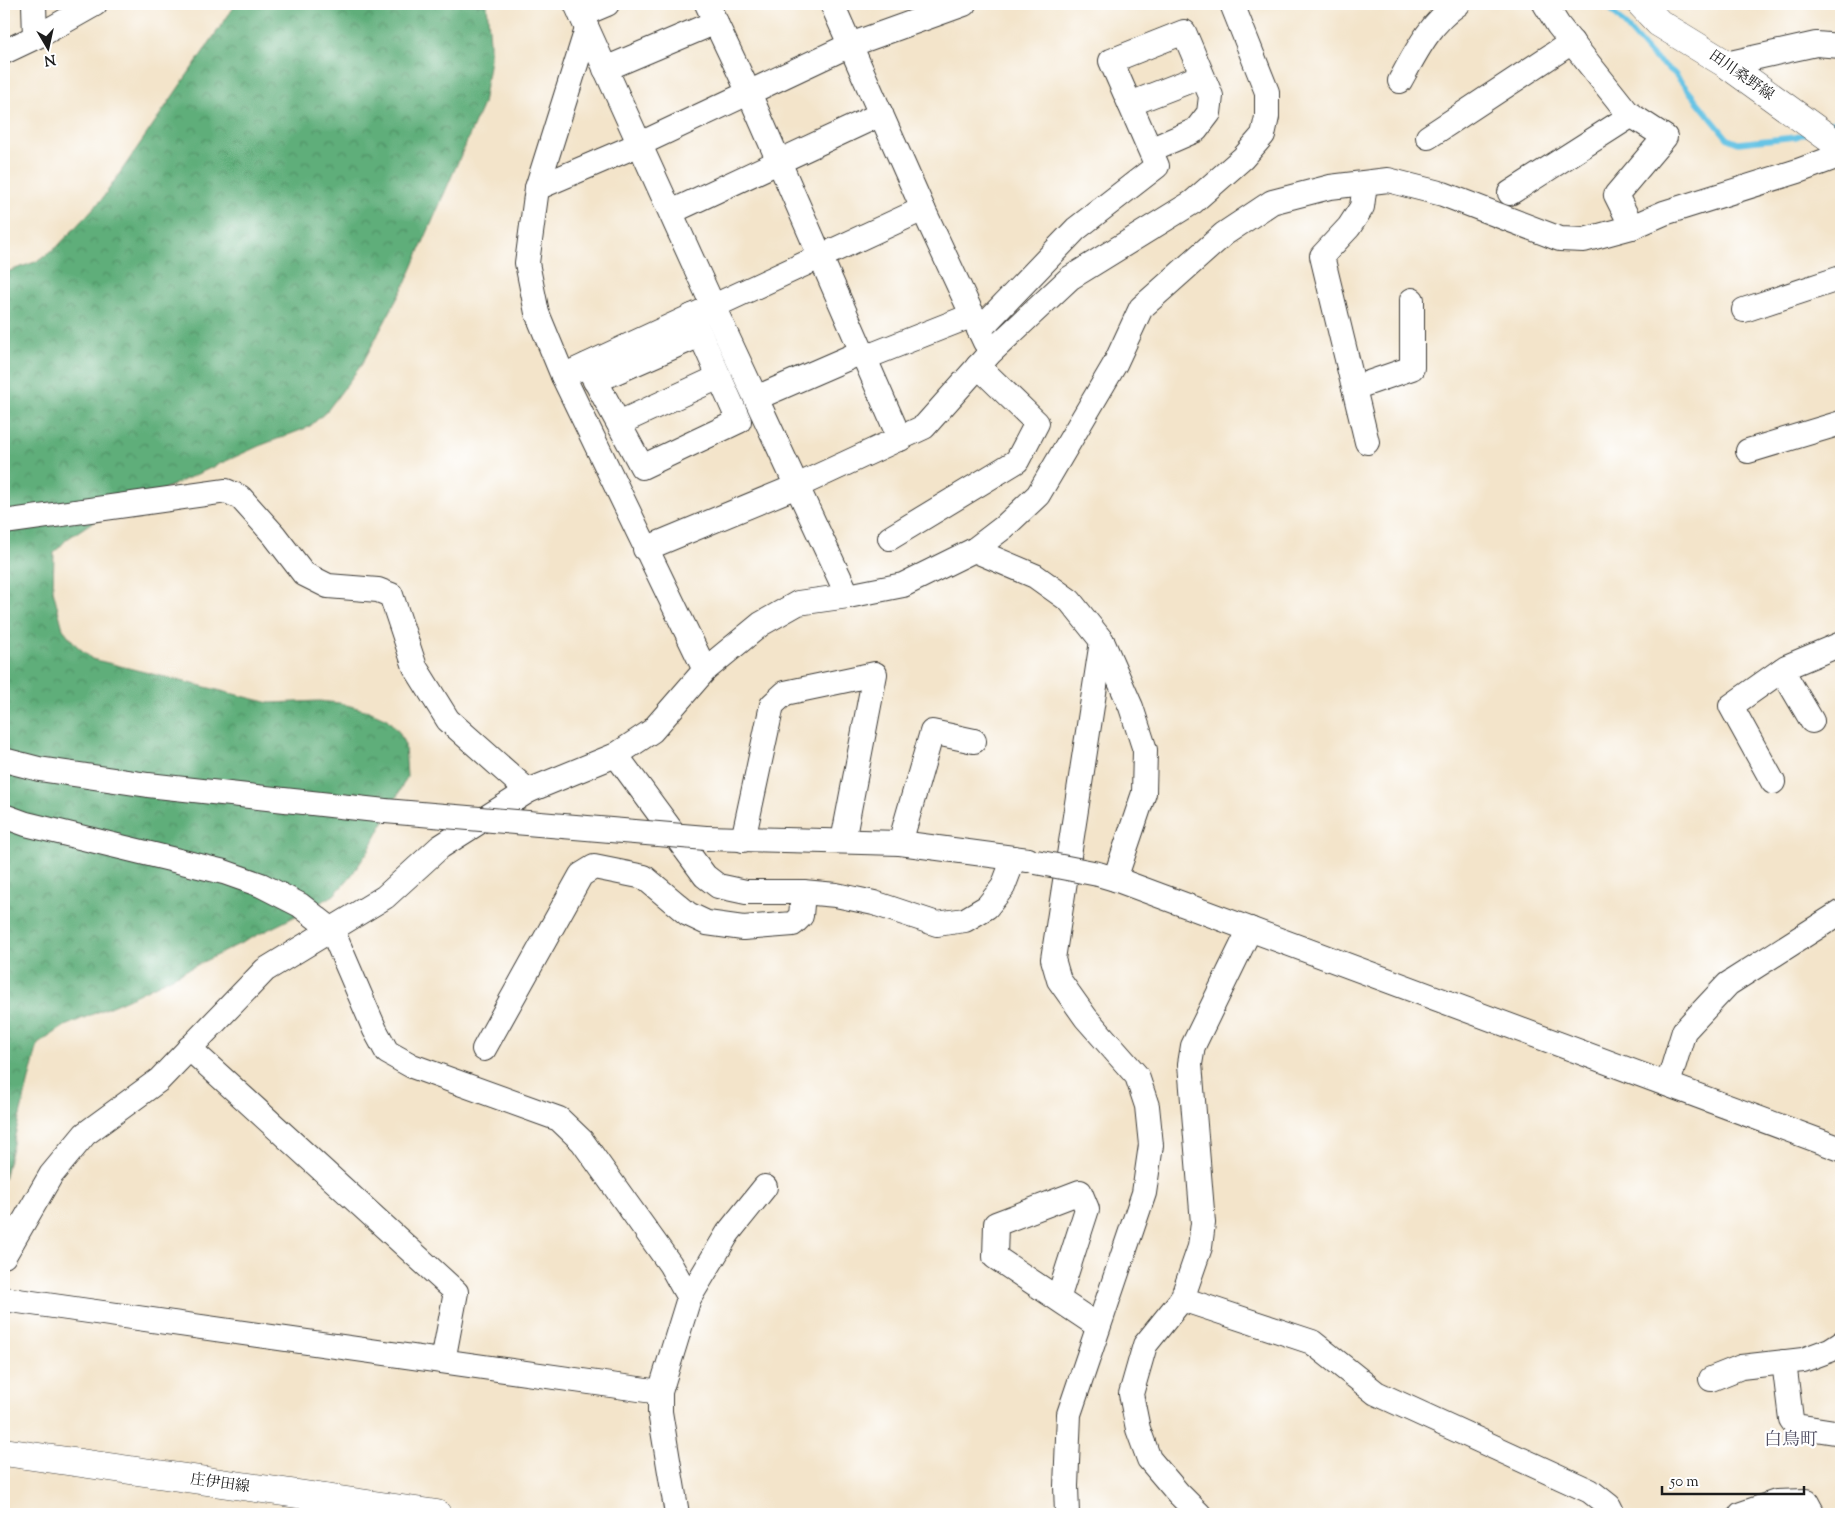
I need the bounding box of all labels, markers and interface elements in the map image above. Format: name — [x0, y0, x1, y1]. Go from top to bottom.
north arrow — [22, 22, 72, 72]
street label: 田川桑野線 — [1704, 46, 1778, 106]
text: N — [43, 48, 57, 70]
district label: 白鳥町 — [1764, 1428, 1818, 1454]
scale bar — [1662, 1463, 1805, 1495]
street label: 庄伊田線 — [189, 1469, 251, 1499]
text: 50 m — [1669, 1472, 1699, 1493]

